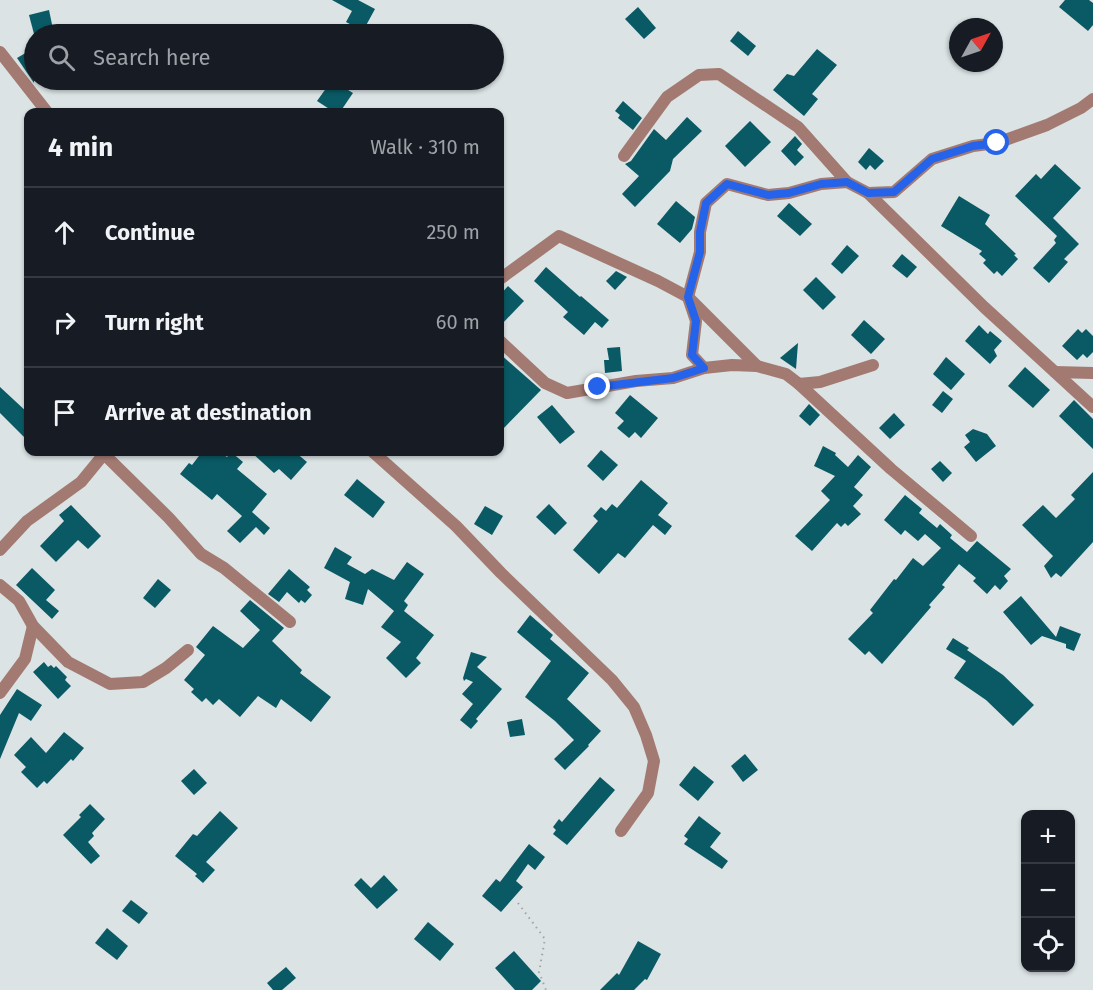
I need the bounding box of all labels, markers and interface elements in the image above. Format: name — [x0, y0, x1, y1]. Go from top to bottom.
north arrow — [949, 18, 1003, 72]
search box — [24, 24, 504, 90]
icon: search — [45, 41, 78, 74]
text: Search here — [93, 44, 211, 71]
route start — [983, 129, 1009, 155]
text: 4 min — [48, 132, 113, 163]
text: Walk · 310 m — [370, 135, 480, 159]
icon: ahead — [48, 216, 81, 249]
text: Continue — [105, 219, 195, 246]
text: 250 m — [426, 220, 480, 244]
icon: right — [48, 306, 81, 339]
text: Turn right — [105, 309, 204, 336]
text: 60 m — [436, 310, 480, 334]
route end — [584, 373, 610, 399]
icon: arrive — [48, 396, 81, 429]
text: Arrive at destination — [105, 399, 312, 426]
map controls — [1021, 810, 1075, 972]
button: + — [1021, 810, 1075, 864]
button: − — [1021, 864, 1075, 918]
button: locate — [1021, 918, 1075, 972]

